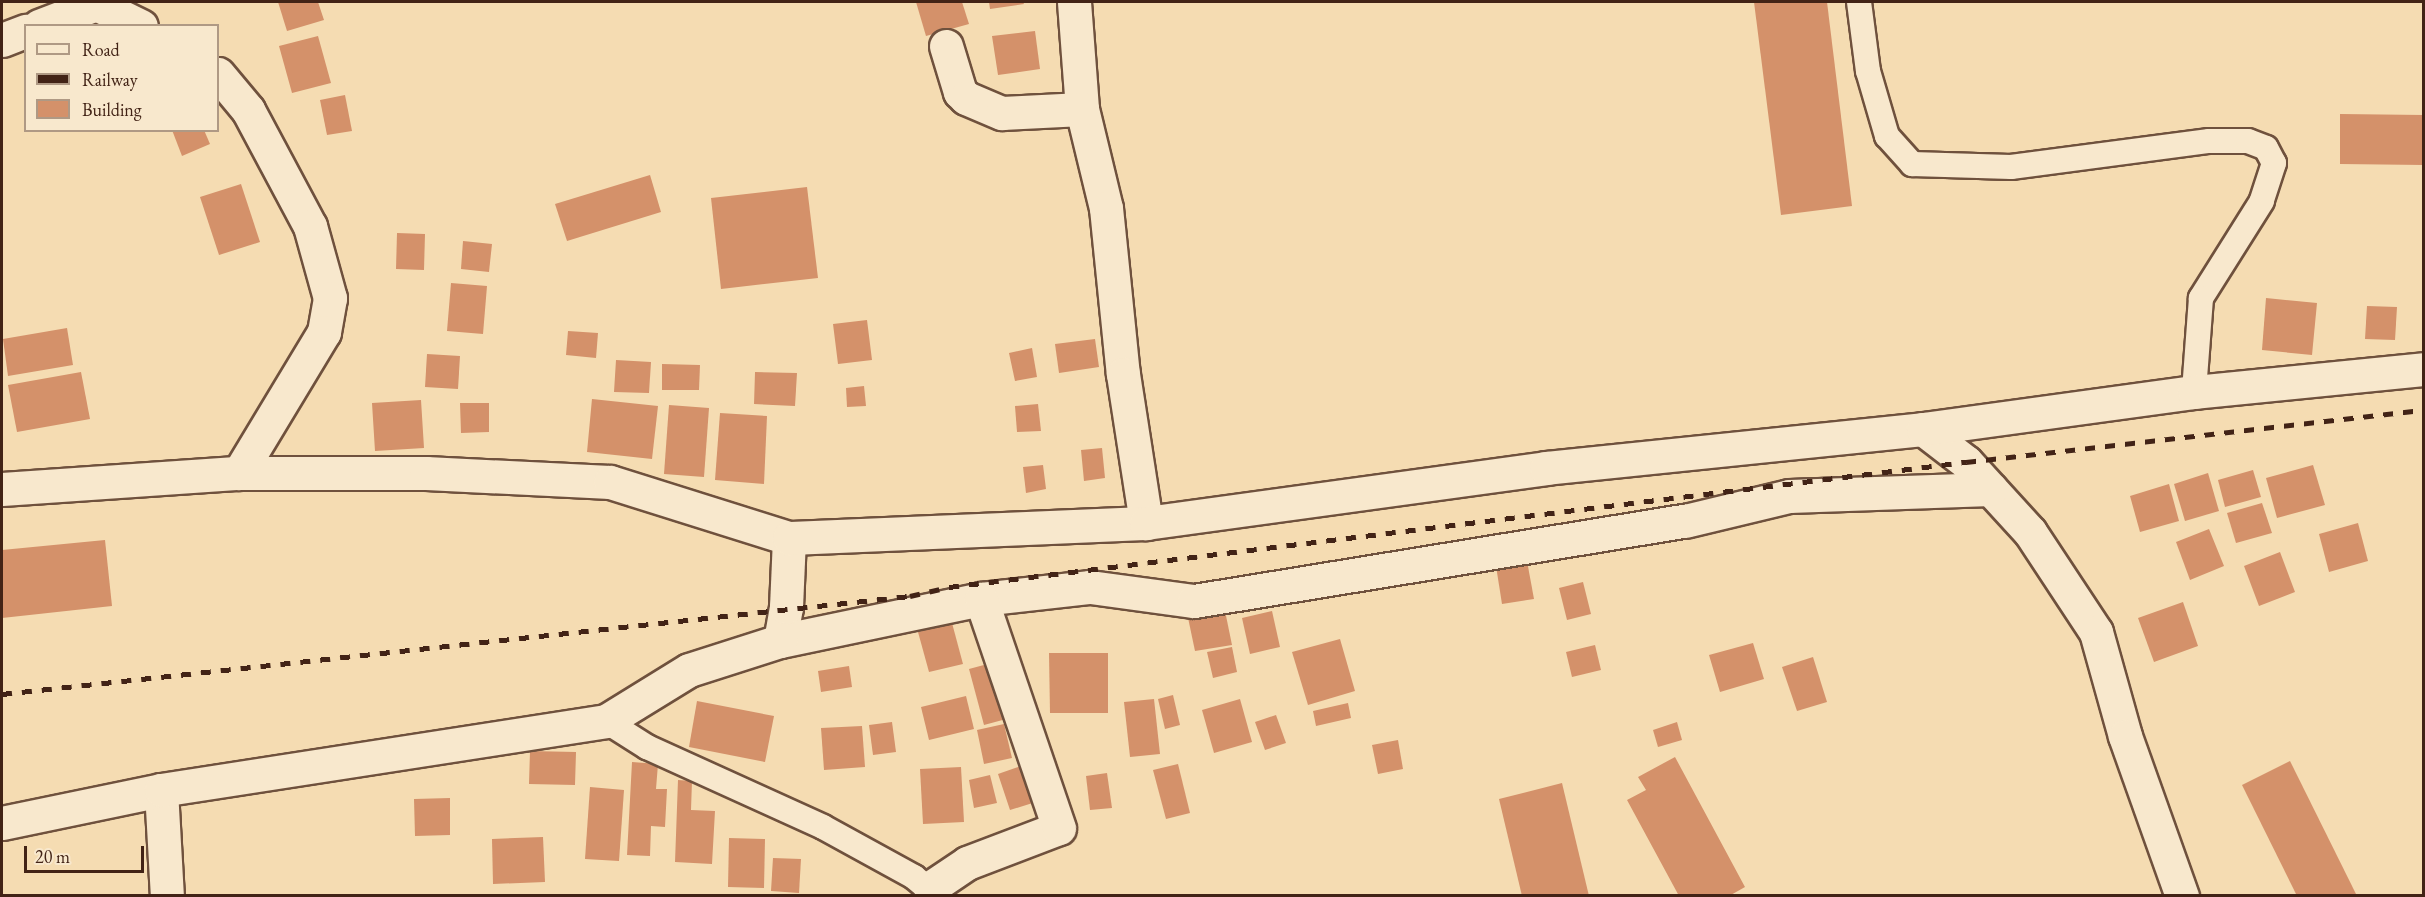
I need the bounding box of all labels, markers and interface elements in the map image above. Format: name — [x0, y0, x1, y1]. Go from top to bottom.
legend — [24, 24, 219, 132]
text: Road — [82, 38, 120, 61]
text: Railway — [82, 68, 138, 91]
text: Building — [82, 98, 142, 121]
scale bar — [27, 834, 147, 872]
text: 20 m — [35, 845, 70, 868]

